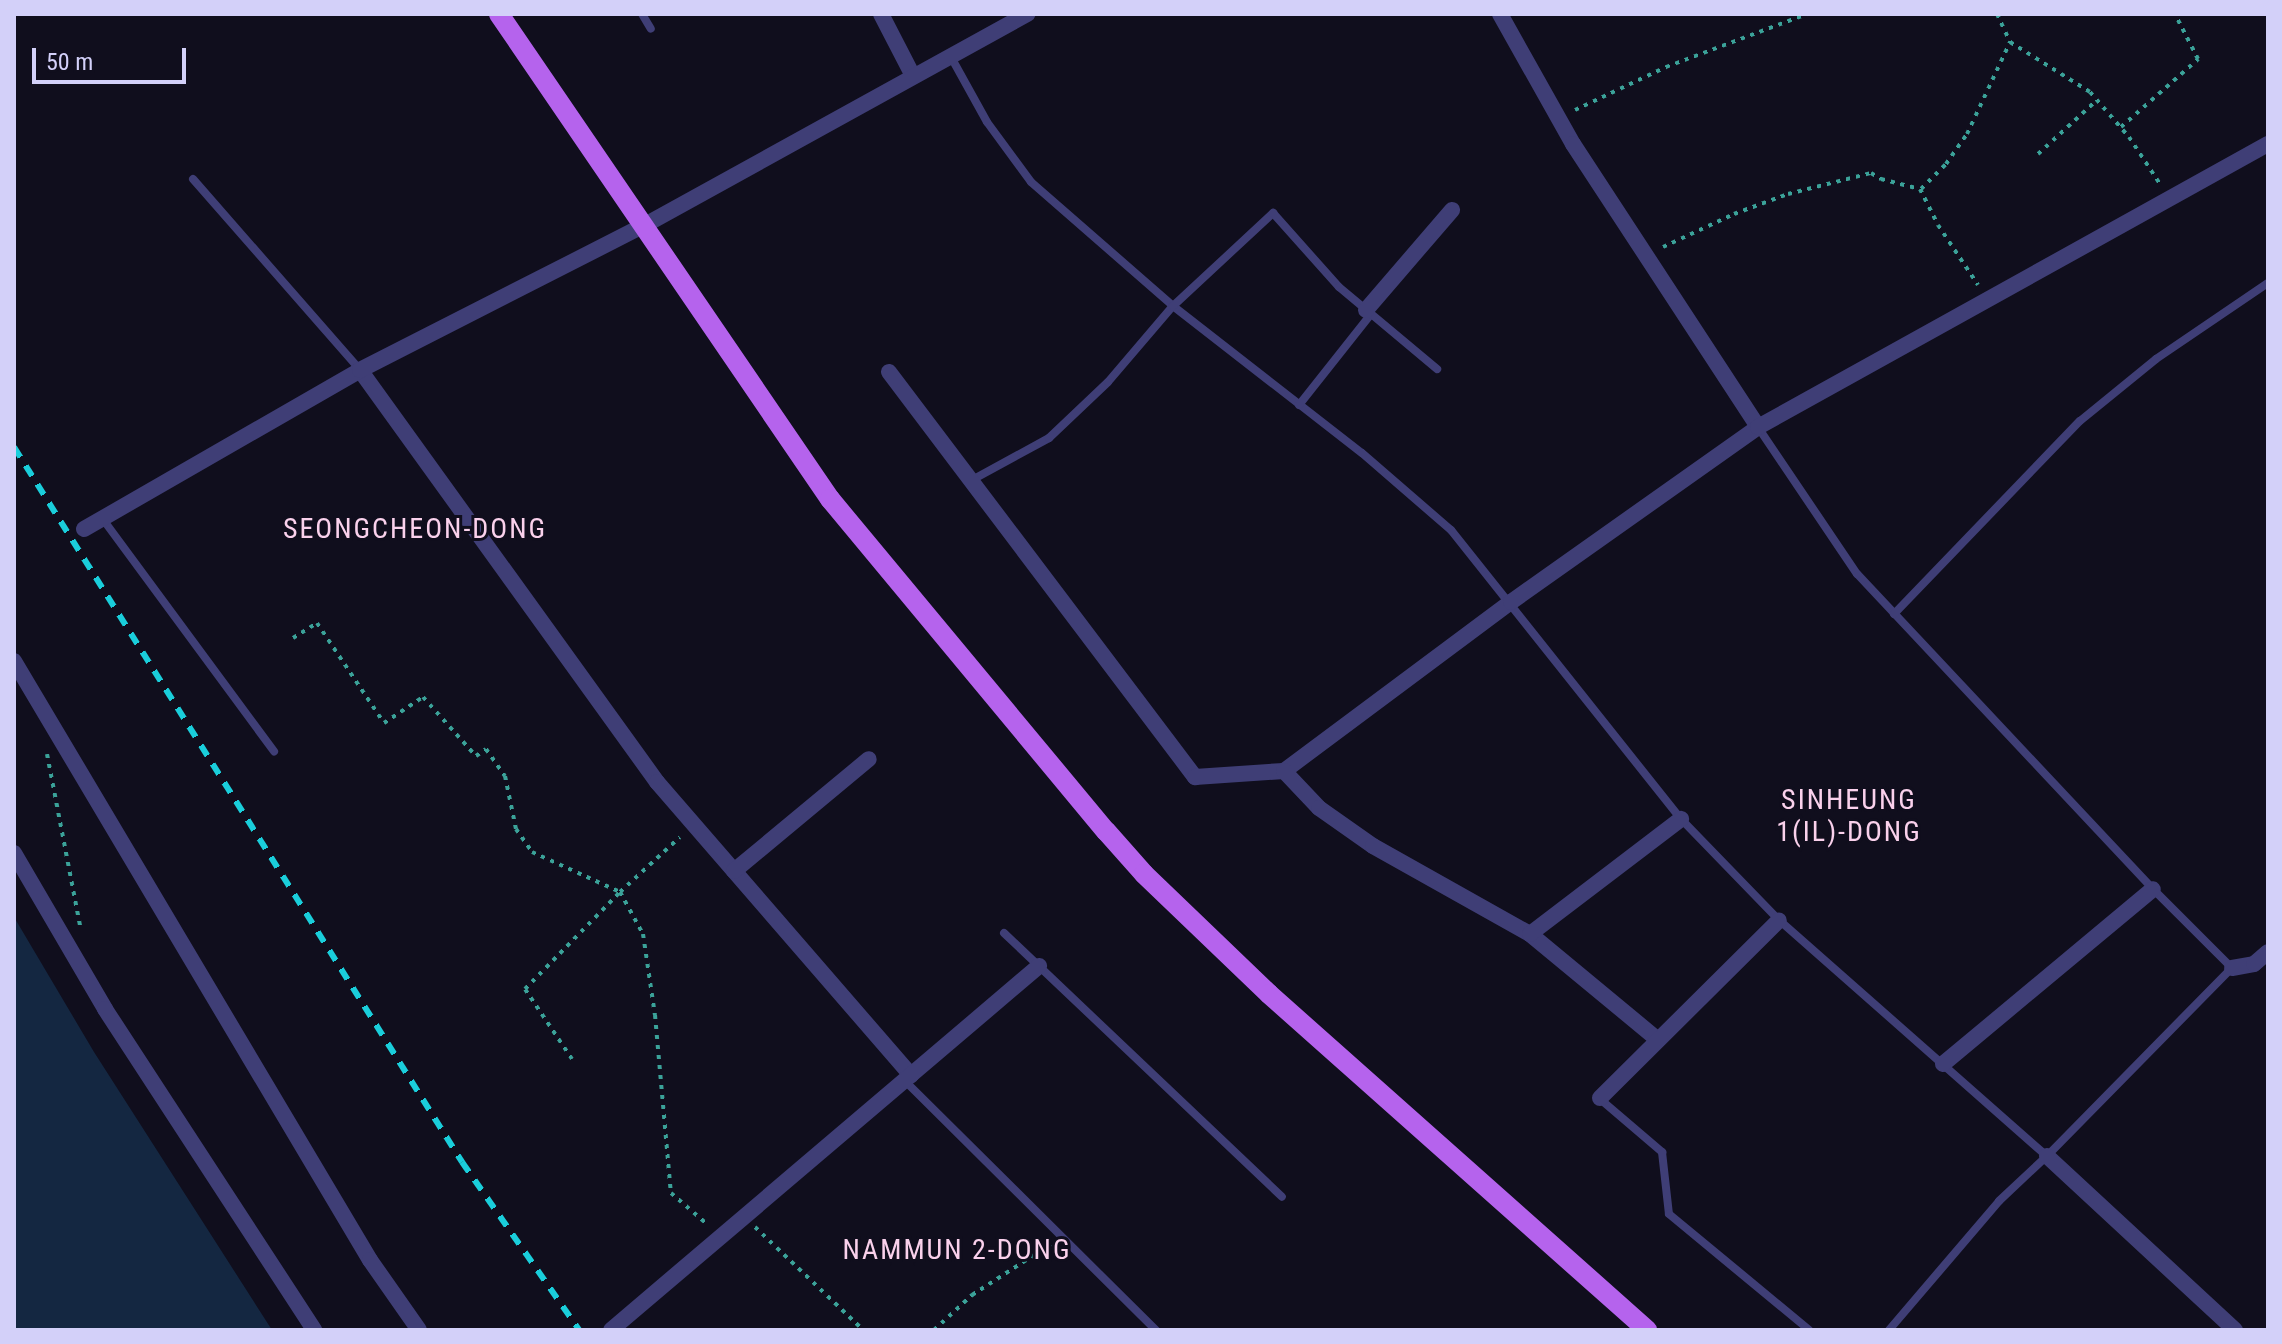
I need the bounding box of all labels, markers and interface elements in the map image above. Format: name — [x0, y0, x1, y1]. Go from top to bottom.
scale bar — [36, 32, 190, 82]
text: 50 m — [46, 48, 93, 76]
district label: SEONGCHEON-DONG — [283, 512, 547, 546]
district label: SINHEUNG 1(IL)-DONG — [1776, 783, 1922, 849]
district label: NAMMUN 2-DONG — [842, 1233, 1072, 1267]

